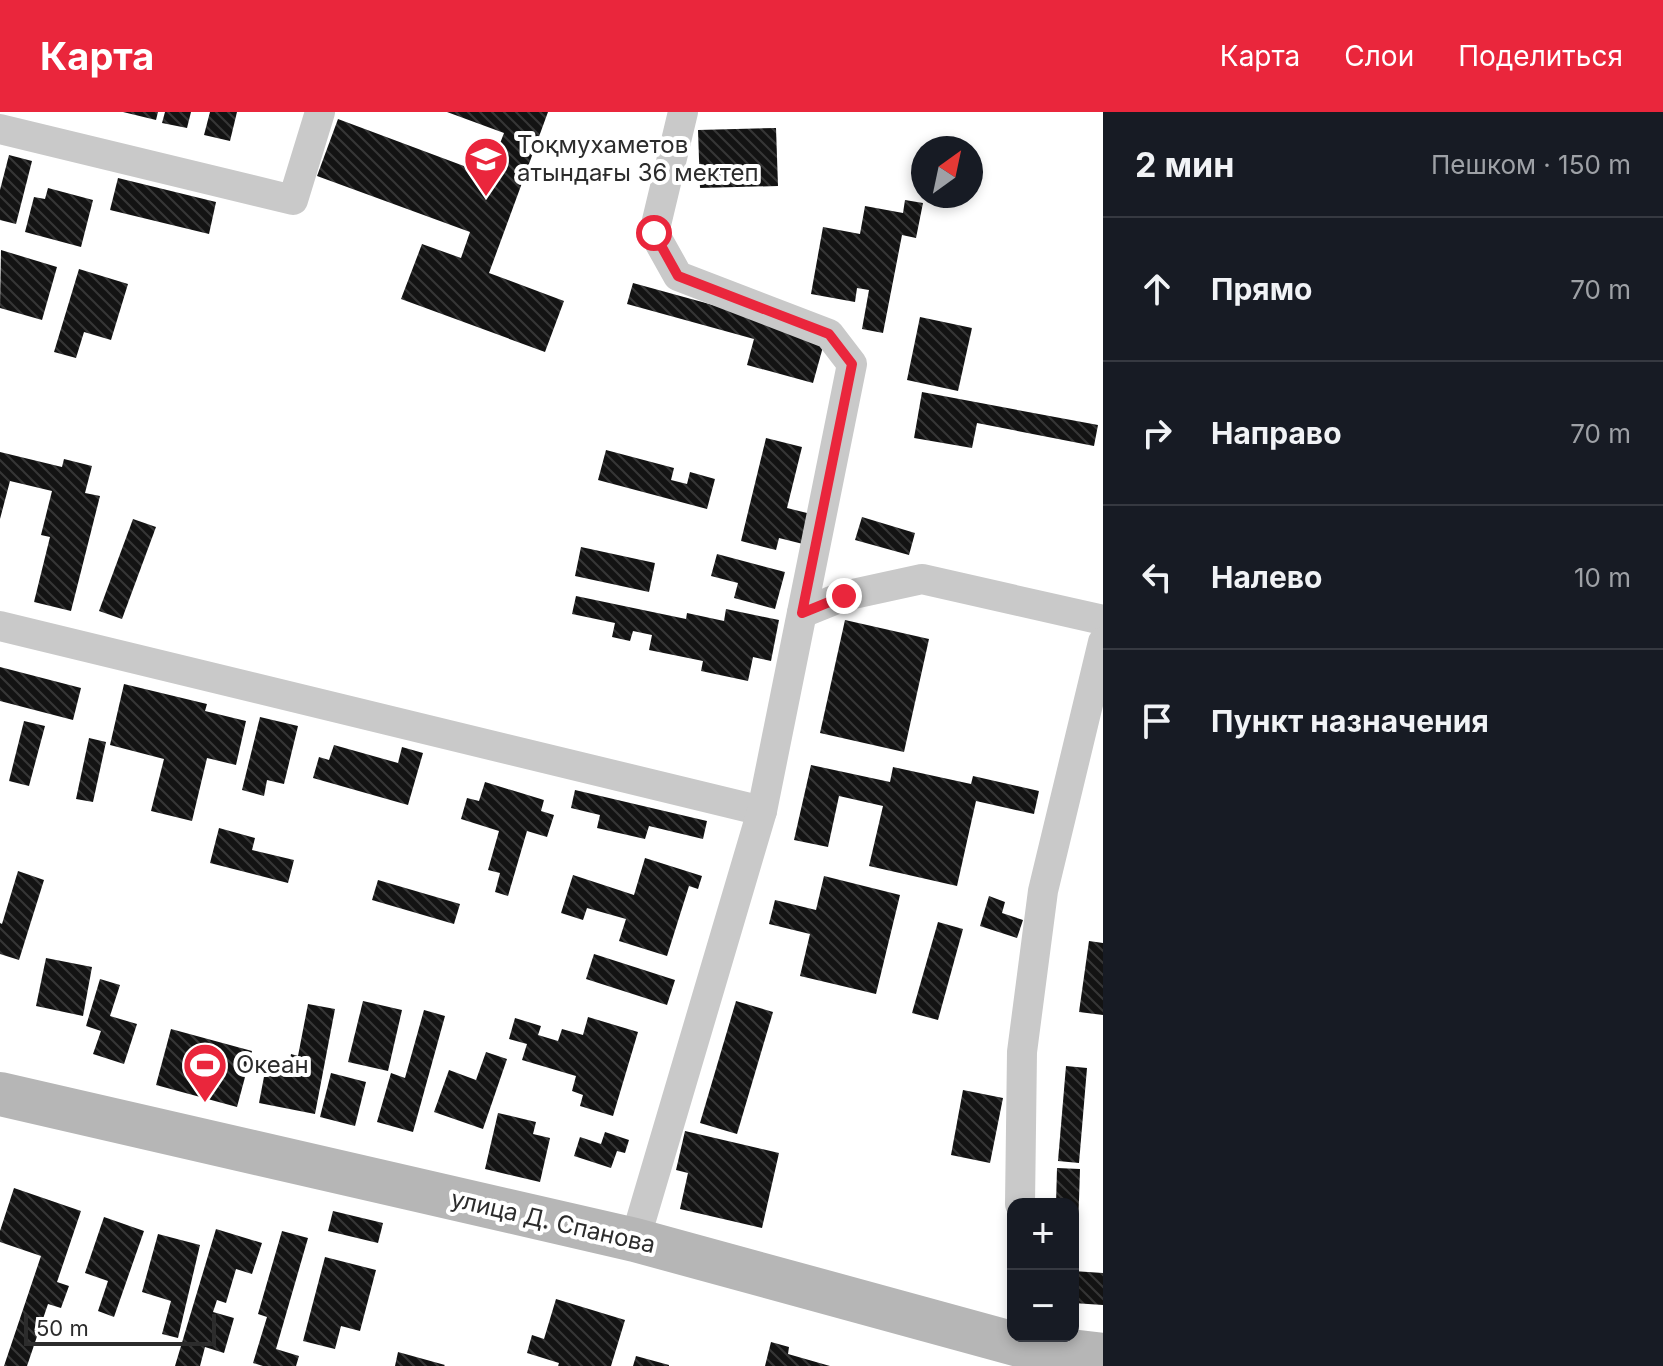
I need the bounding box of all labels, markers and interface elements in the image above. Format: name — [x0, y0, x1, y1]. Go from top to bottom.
text: Карта — [40, 33, 154, 79]
text: Карта — [1220, 39, 1300, 73]
text: Слои — [1344, 39, 1414, 73]
text: Поделиться — [1458, 39, 1623, 73]
place label: Тоқмухаметов атындағы 36 мектеп — [517, 130, 759, 187]
school or university icon: Тоқмухаметов атындағы 36 мектеп — [462, 135, 510, 198]
north arrow — [911, 136, 983, 208]
text: 2 мин — [1135, 144, 1234, 185]
text: Пешком · 150 m — [1431, 149, 1631, 180]
route start — [636, 215, 672, 251]
icon: ahead — [1135, 267, 1179, 311]
text: Прямо — [1211, 271, 1312, 307]
text: 70 m — [1570, 274, 1631, 305]
icon: right — [1135, 411, 1179, 455]
text: Направо — [1211, 415, 1342, 451]
text: 70 m — [1570, 418, 1631, 449]
icon: left — [1135, 555, 1179, 599]
text: Налево — [1211, 559, 1323, 595]
text: 10 m — [1574, 562, 1631, 593]
route end — [826, 578, 862, 614]
icon: arrive — [1135, 699, 1179, 743]
text: Пункт назначения — [1211, 703, 1489, 739]
sports icon: Океан — [181, 1041, 229, 1104]
place label: Океан — [236, 1050, 309, 1079]
street label: улица Д. Спанова — [448, 1184, 658, 1259]
map controls — [1007, 1198, 1079, 1342]
button: + — [1007, 1198, 1079, 1270]
button: − — [1007, 1270, 1079, 1342]
scale bar — [24, 1310, 216, 1346]
text: 50 m — [36, 1315, 89, 1341]

